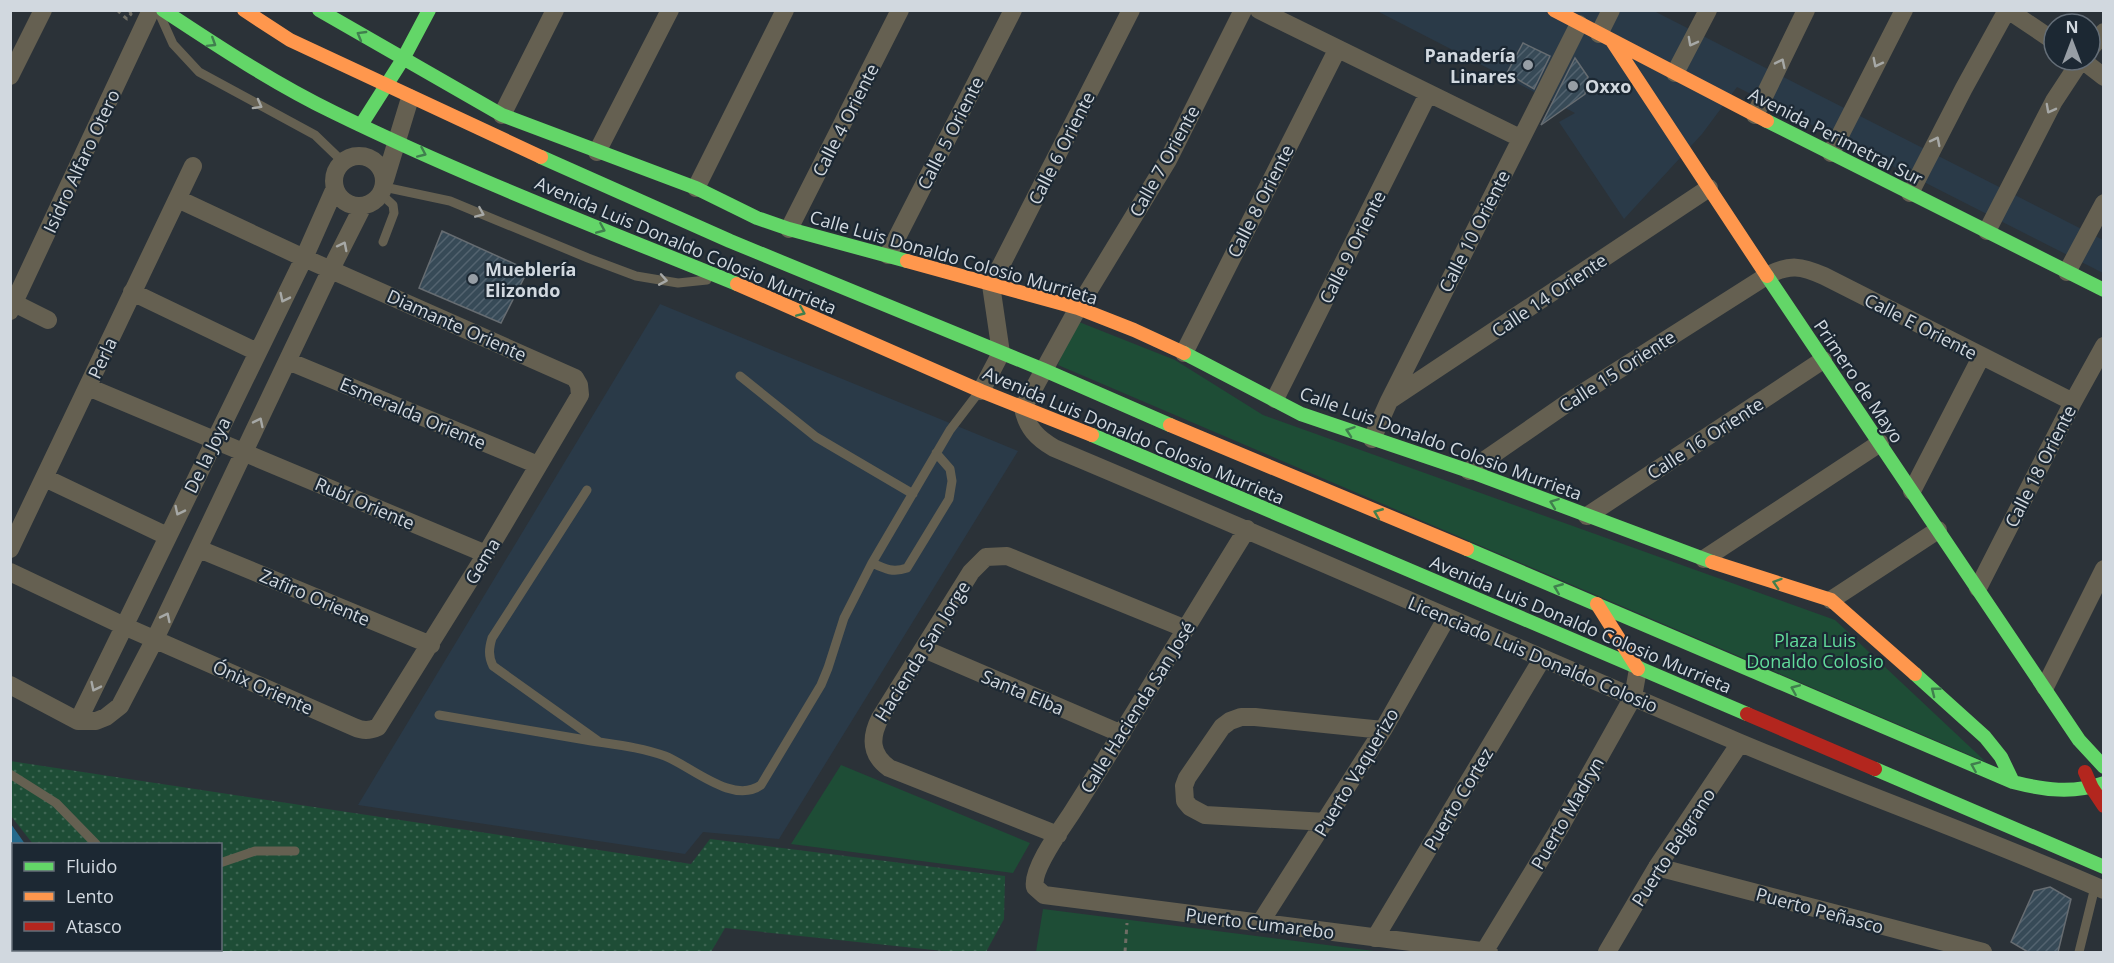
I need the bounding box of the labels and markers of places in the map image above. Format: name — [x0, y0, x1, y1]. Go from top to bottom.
place label: Panadería Linares — [1425, 43, 1516, 88]
marker: Panadería Linares — [1521, 58, 1535, 72]
place label: Oxxo — [1585, 74, 1631, 98]
marker: Oxxo — [1566, 79, 1580, 93]
place label: Mueblería Elizondo — [485, 257, 577, 302]
marker: Mueblería Elizondo — [466, 272, 480, 286]

